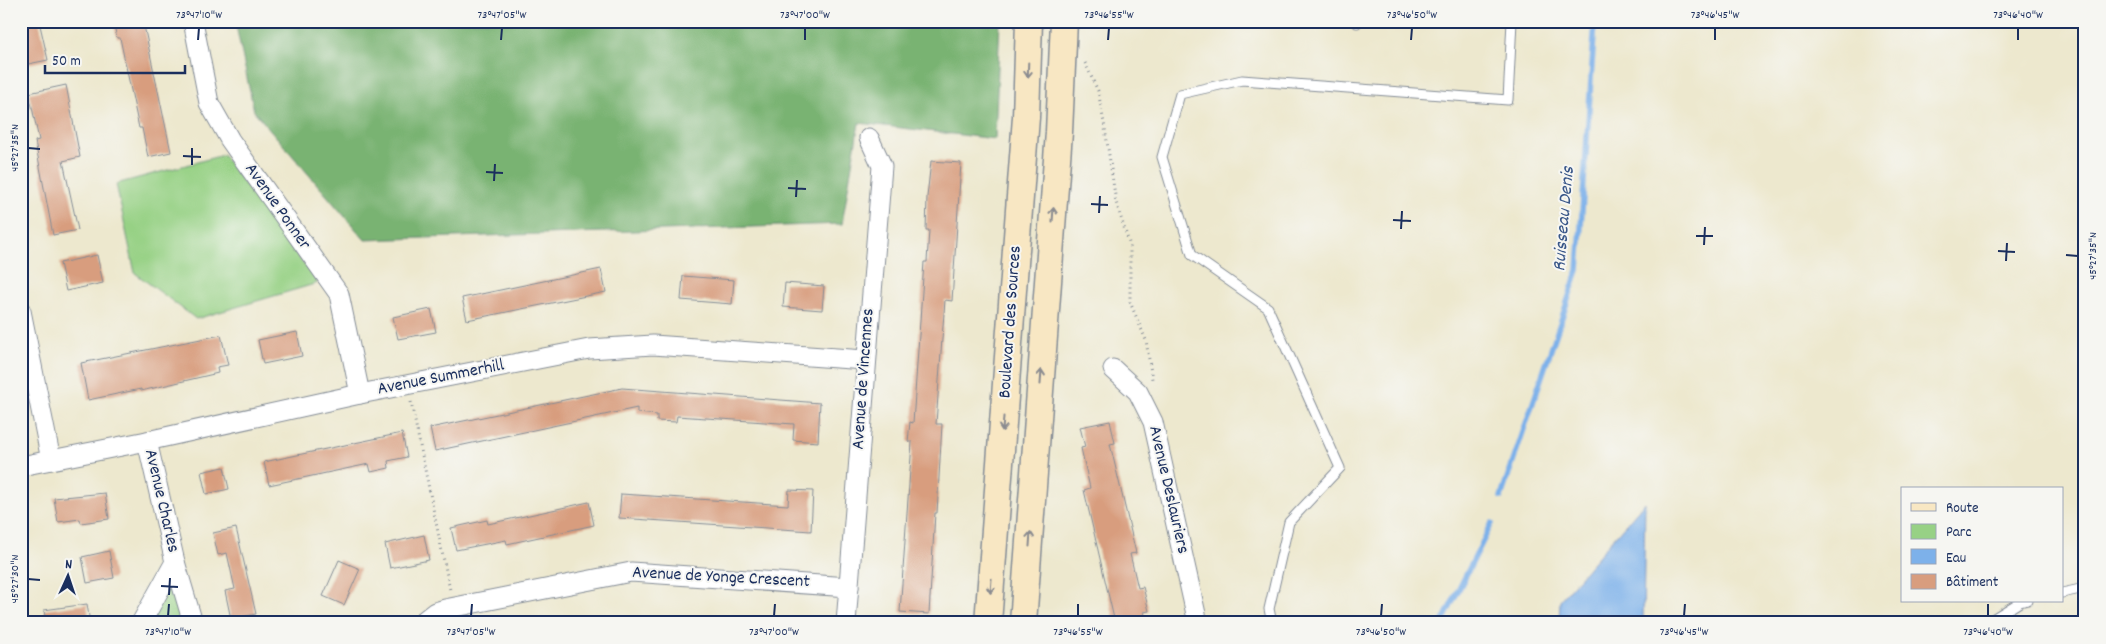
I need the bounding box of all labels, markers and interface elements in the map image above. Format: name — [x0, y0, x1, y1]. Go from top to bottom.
text: 73°47'10"W — [176, 7, 222, 24]
text: 73°47'05"W — [478, 7, 527, 24]
text: 73°47'00"W — [780, 7, 830, 24]
text: 73°46'55"W — [1084, 7, 1134, 24]
text: 73°46'50"W — [1387, 7, 1437, 24]
text: 73°46'45"W — [1691, 7, 1739, 24]
text: 73°46'40"W — [1993, 7, 2043, 24]
scale bar — [45, 42, 185, 74]
text: 50 m — [52, 51, 81, 73]
one-way arrow — [1023, 62, 1033, 78]
text: 45°27'35"N — [7, 124, 24, 172]
street label: Avenue Ponner — [238, 159, 316, 256]
water label: Ruisseau Denis — [1547, 164, 1583, 273]
one-way arrow — [1048, 207, 1058, 223]
text: 45°27'35"N — [2085, 232, 2102, 280]
street label: Boulevard des Sources — [993, 245, 1029, 399]
street label: Avenue de Vincennes — [847, 308, 881, 450]
street label: Avenue Summerhill — [376, 353, 507, 403]
one-way arrow — [1037, 369, 1046, 385]
one-way arrow — [998, 416, 1008, 432]
street label: Avenue Deslauriers — [1141, 423, 1195, 557]
street label: Avenue Charles — [137, 447, 185, 555]
legend — [1901, 487, 2064, 602]
text: Route — [1946, 498, 1979, 520]
text: Parc — [1946, 522, 1971, 544]
one-way arrow — [1025, 532, 1034, 548]
text: Eau — [1946, 548, 1966, 570]
north arrow — [42, 552, 92, 602]
text: 45°27'30"N — [7, 555, 24, 603]
text: N — [65, 555, 73, 575]
street label: Avenue de Yonge Crescent — [632, 561, 811, 595]
text: Bâtiment — [1946, 572, 1999, 594]
one-way arrow — [986, 578, 996, 594]
text: 73°47'10"W — [145, 624, 191, 641]
text: 73°47'05"W — [447, 624, 496, 641]
text: 73°47'00"W — [749, 624, 799, 641]
text: 73°46'55"W — [1053, 624, 1103, 641]
text: 73°46'50"W — [1356, 624, 1406, 641]
text: 73°46'45"W — [1660, 624, 1708, 641]
text: 73°46'40"W — [1963, 624, 2013, 641]

